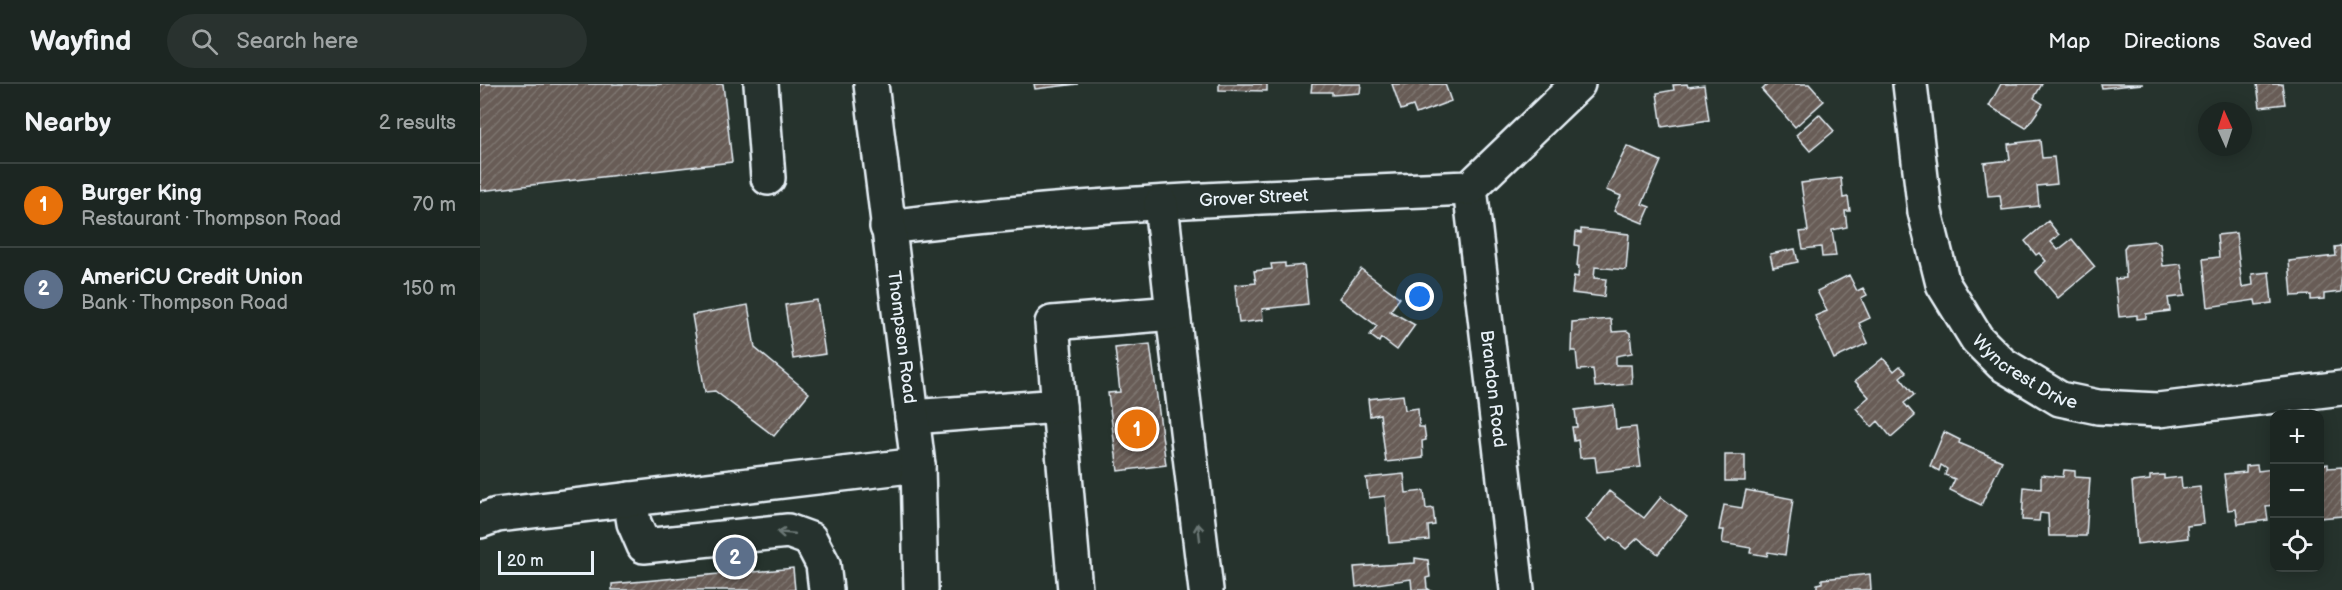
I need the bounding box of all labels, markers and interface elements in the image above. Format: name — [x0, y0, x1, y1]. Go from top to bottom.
search box — [167, 14, 587, 68]
text: Wayfind — [30, 25, 131, 58]
icon: search — [188, 25, 221, 58]
text: Search here — [236, 28, 358, 55]
text: Map — [2048, 29, 2091, 54]
text: Directions — [2124, 29, 2220, 54]
text: Saved — [2253, 29, 2312, 54]
north arrow — [2198, 102, 2252, 156]
text: Nearby — [24, 108, 111, 139]
text: 2 results — [379, 111, 456, 135]
text: Burger King — [81, 180, 202, 207]
street label: Grover Street — [1199, 184, 1309, 211]
text: 1 — [39, 193, 48, 217]
text: 70 m — [412, 193, 456, 217]
text: Restaurant · Thompson Road — [81, 207, 341, 231]
text: AmeriCU Credit Union — [81, 264, 303, 291]
street label: Thompson Road — [884, 269, 921, 405]
text: 2 — [38, 277, 49, 301]
text: 150 m — [403, 277, 456, 301]
your location — [1405, 282, 1434, 311]
text: Bank · Thompson Road — [81, 291, 288, 315]
street label: Brandon Road — [1476, 329, 1511, 448]
street label: Wyncrest Drive — [1968, 330, 2080, 413]
pin: 1 — [1118, 406, 1156, 452]
map controls — [2270, 410, 2324, 572]
button: + — [2270, 410, 2324, 464]
button: − — [2270, 464, 2324, 518]
button: locate — [2270, 518, 2324, 572]
one-way arrow — [1193, 522, 1204, 542]
one-way arrow — [777, 527, 796, 538]
pin: 2 — [716, 534, 754, 580]
scale bar — [498, 548, 594, 576]
text: 20 m — [507, 552, 543, 571]

